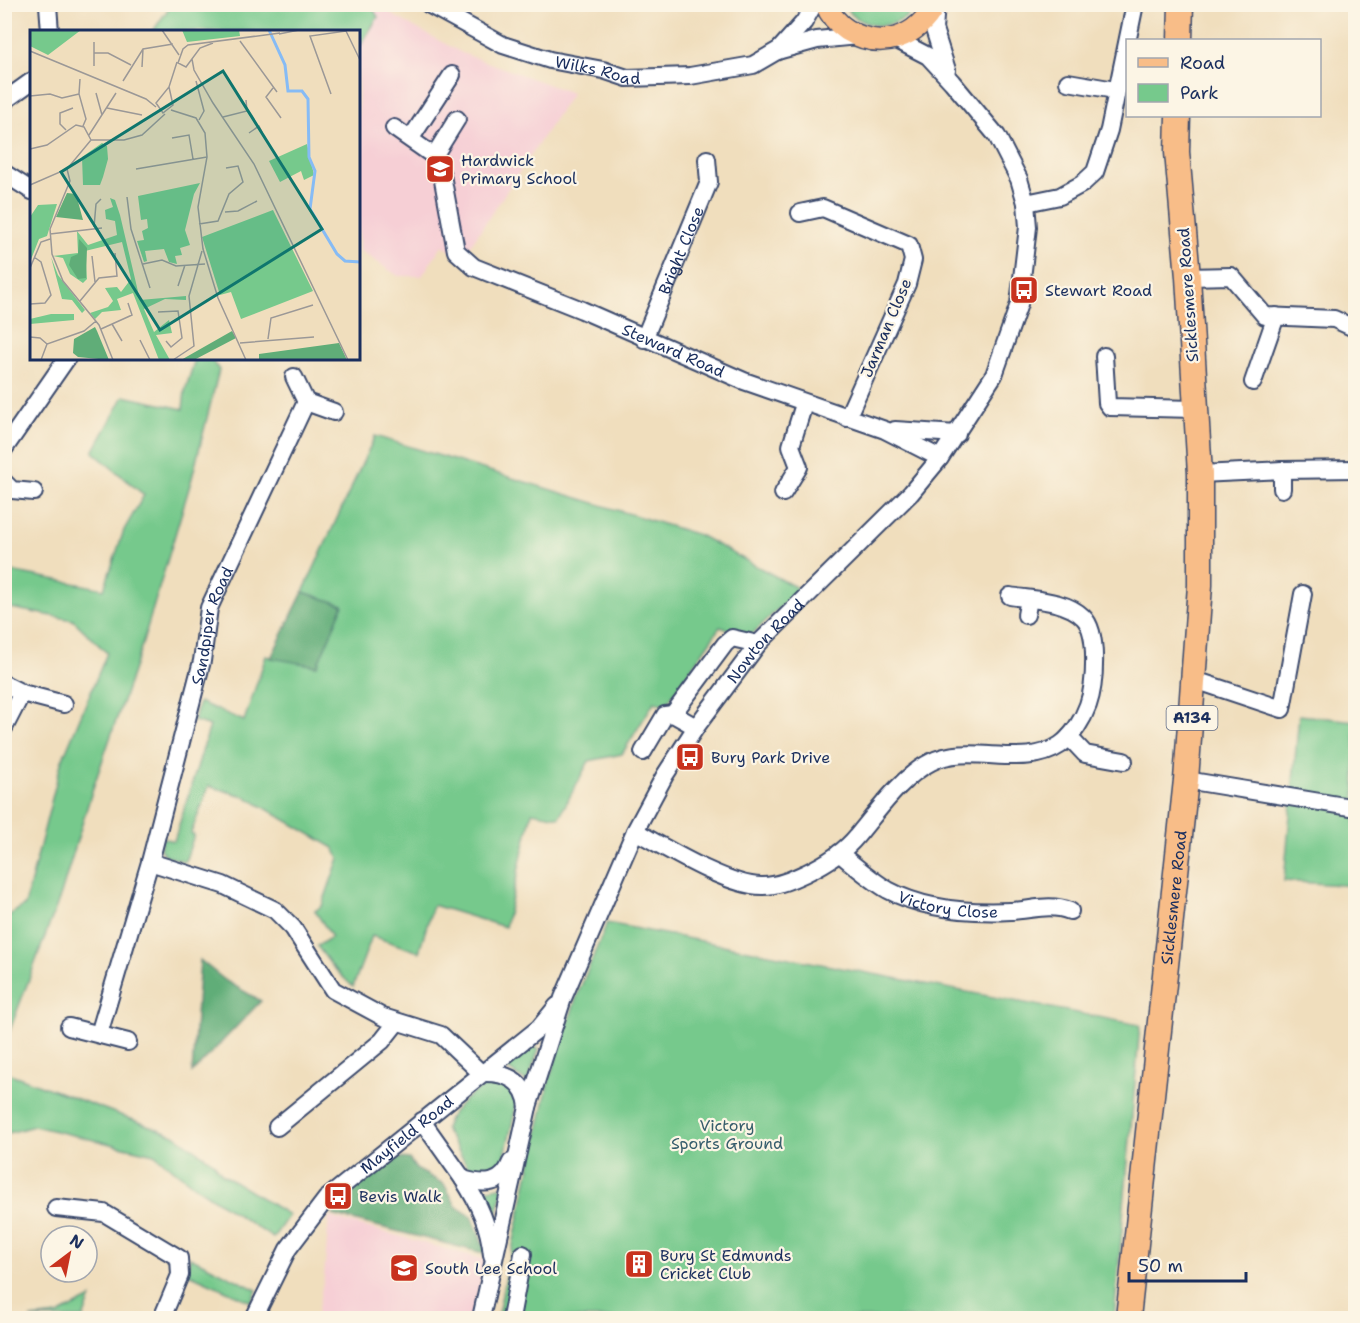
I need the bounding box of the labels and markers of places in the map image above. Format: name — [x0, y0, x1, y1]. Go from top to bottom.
place label: Hardwick Primary School — [461, 150, 577, 189]
school or university icon: Hardwick Primary School — [424, 153, 456, 185]
bus stop icon: Stewart Road — [1008, 274, 1040, 306]
place label: Stewart Road — [1045, 280, 1152, 301]
bus stop icon: Bury Park Drive — [674, 741, 706, 773]
place label: Bury Park Drive — [711, 747, 830, 768]
bus stop icon: Bevis Walk — [322, 1180, 354, 1212]
place label: Bevis Walk — [359, 1186, 442, 1207]
place label: Bury St Edmunds Cricket Club — [660, 1245, 792, 1284]
building icon: Bury St Edmunds Cricket Club — [623, 1248, 655, 1280]
school or university icon: South Lee School — [388, 1252, 420, 1284]
place label: South Lee School — [425, 1258, 557, 1279]

